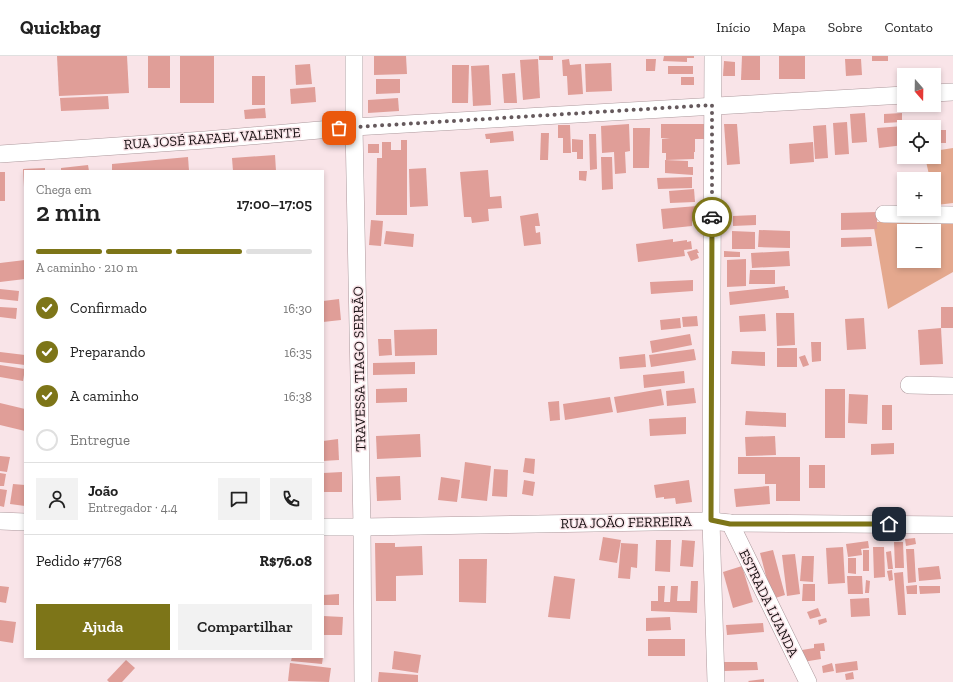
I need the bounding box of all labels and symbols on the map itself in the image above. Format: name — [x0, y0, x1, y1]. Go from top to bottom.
north arrow — [897, 68, 941, 112]
pin — [322, 111, 356, 145]
street label: RUA JOSÉ RAFAEL VALENTE — [123, 124, 301, 153]
courier — [692, 197, 732, 237]
street label: TRAVESSA TIAGO SERRÃO — [350, 286, 369, 452]
pin — [872, 507, 906, 541]
street label: RUA JOÃO FERREIRA — [560, 513, 693, 532]
street label: ESTRADA LUANDA — [735, 546, 802, 661]

